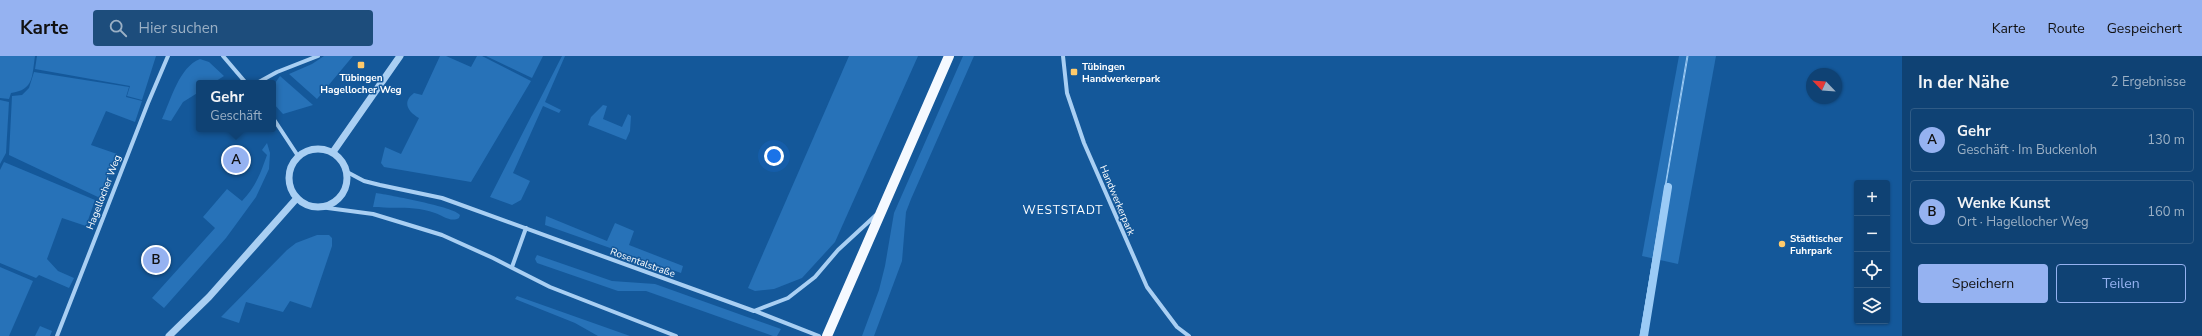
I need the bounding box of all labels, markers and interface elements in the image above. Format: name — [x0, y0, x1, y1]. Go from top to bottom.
search box — [93, 10, 373, 46]
text: Karte — [20, 15, 69, 41]
icon: search — [107, 17, 129, 39]
text: Hier suchen — [139, 18, 218, 38]
text: Karte — [1992, 19, 2026, 38]
text: Route — [2048, 19, 2085, 38]
text: Gespeichert — [2107, 19, 2182, 38]
marker: Tübingen Hagellocher Weg — [356, 60, 366, 70]
place label: Tübingen Handwerkerpark — [1082, 60, 1161, 86]
marker: Tübingen Handwerkerpark — [1069, 67, 1079, 77]
north arrow — [1806, 68, 1842, 104]
place label: Tübingen Hagellocher Weg — [320, 71, 402, 97]
text: In der Nähe — [1918, 71, 2009, 94]
text: 2 Ergebnisse — [2111, 73, 2186, 91]
popup — [196, 80, 276, 132]
text: Gehr — [210, 87, 244, 107]
text: Geschäft — [210, 107, 262, 125]
text: Gehr — [1957, 121, 1991, 141]
text: A — [1927, 131, 1937, 149]
text: 130 m — [2147, 131, 2185, 149]
text: Geschäft · Im Buckenloh — [1957, 141, 2097, 159]
pin: A — [223, 145, 249, 175]
your location — [764, 146, 784, 166]
street label: Hagellocher Weg — [83, 153, 125, 232]
street label: Handwerkerpark — [1096, 163, 1139, 239]
map controls — [1854, 180, 1890, 324]
button: + — [1854, 180, 1890, 216]
text: Wenke Kunst — [1957, 193, 2050, 213]
district label: WESTSTADT — [1022, 202, 1104, 218]
text: B — [1928, 203, 1936, 221]
text: 160 m — [2147, 203, 2185, 221]
text: Ort · Hagellocher Weg — [1957, 213, 2089, 231]
button: − — [1854, 216, 1890, 252]
place label: Städtischer Fuhrpark — [1790, 232, 1843, 258]
marker: Städtischer Fuhrpark — [1777, 239, 1787, 249]
pin: B — [143, 245, 169, 275]
street label: Rosentalstraße — [608, 245, 677, 281]
button: locate — [1854, 252, 1890, 288]
button: Speichern — [1918, 264, 2048, 303]
button: Teilen — [2056, 264, 2186, 303]
button: layers — [1854, 288, 1890, 324]

